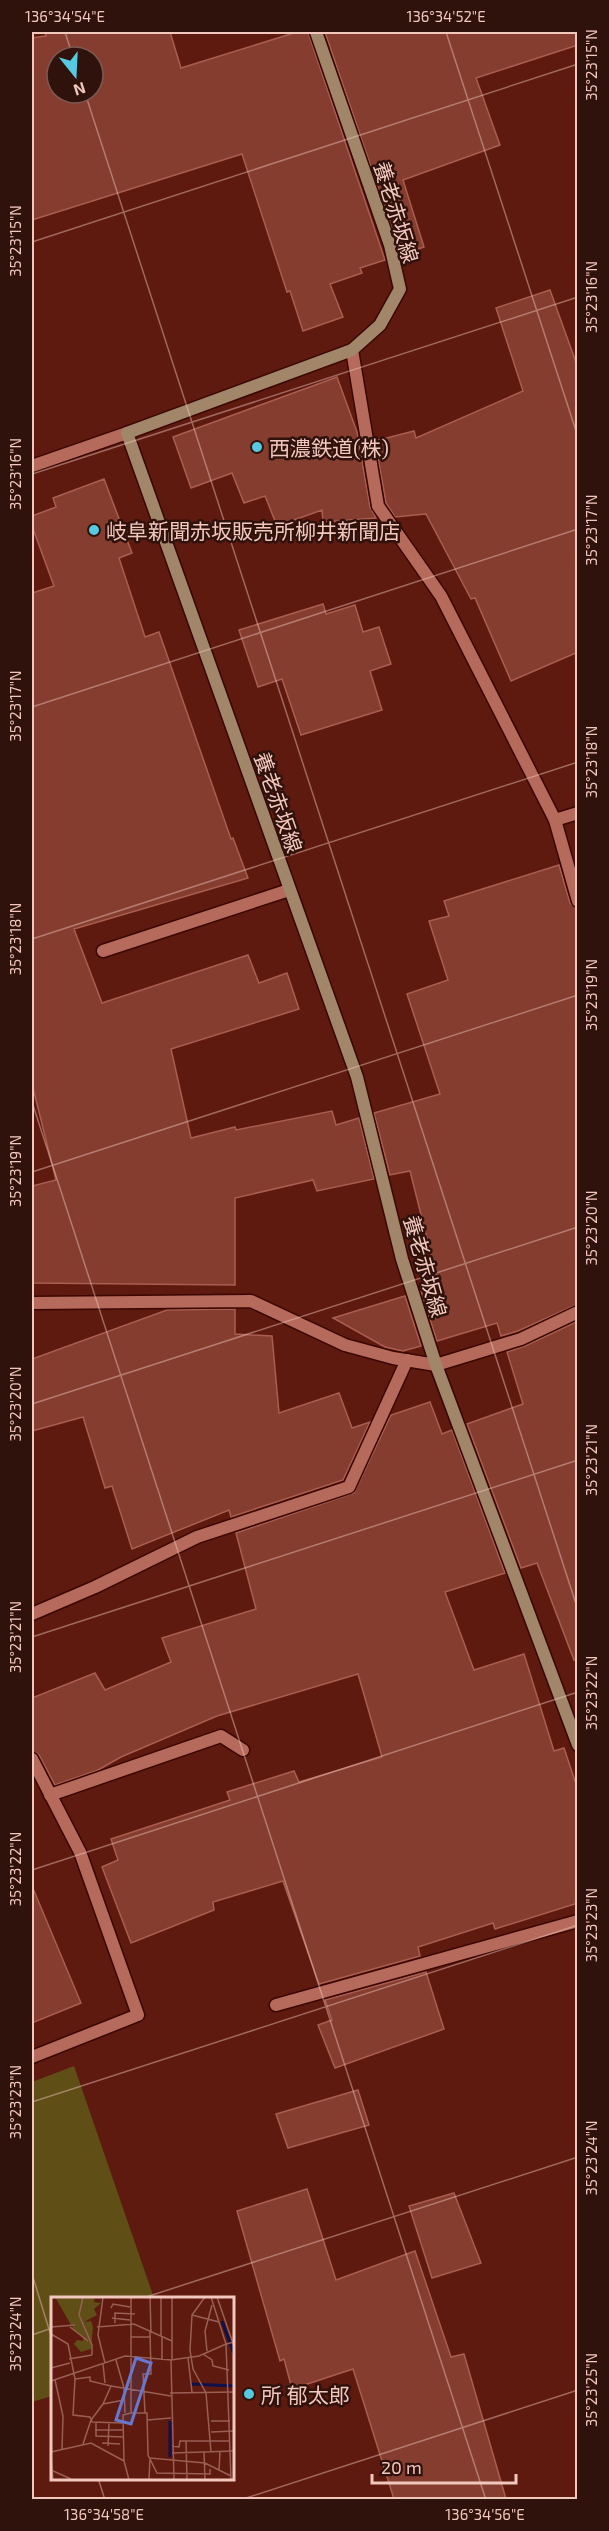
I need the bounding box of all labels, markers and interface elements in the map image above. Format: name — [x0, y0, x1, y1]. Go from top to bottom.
text: 136°34'54"E — [25, 7, 105, 25]
text: 136°34'52"E — [406, 7, 486, 25]
text: 35°23'15"N — [582, 29, 600, 101]
north arrow — [45, 45, 105, 105]
text: N — [71, 79, 88, 101]
street label: 養老赤坂線 — [370, 158, 424, 266]
text: 35°23'15"N — [6, 205, 24, 277]
text: 35°23'16"N — [582, 261, 600, 333]
place label: 西濃鉄道(株) — [269, 435, 389, 460]
text: 35°23'16"N — [6, 438, 24, 510]
marker: 西濃鉄道(株) — [250, 440, 264, 454]
text: 35°23'17"N — [582, 494, 600, 566]
place label: 岐阜新聞赤坂販売所柳井新聞店 — [106, 518, 400, 543]
marker: 岐阜新聞赤坂販売所柳井新聞店 — [87, 523, 101, 537]
text: 35°23'17"N — [6, 670, 24, 742]
text: 35°23'18"N — [582, 726, 600, 798]
street label: 養老赤坂線 — [250, 748, 308, 856]
text: 35°23'18"N — [6, 903, 24, 975]
text: 35°23'19"N — [582, 959, 600, 1031]
text: 35°23'19"N — [6, 1135, 24, 1207]
text: 35°23'20"N — [582, 1190, 600, 1266]
street label: 養老赤坂線 — [400, 1212, 452, 1320]
text: 35°23'20"N — [6, 1366, 24, 1442]
text: 35°23'21"N — [582, 1424, 600, 1496]
text: 35°23'21"N — [6, 1601, 24, 1673]
text: 35°23'22"N — [582, 1656, 600, 1730]
text: 35°23'22"N — [6, 1832, 24, 1906]
text: 35°23'23"N — [582, 1888, 600, 1962]
text: 35°23'23"N — [6, 2065, 24, 2139]
text: 35°23'24"N — [582, 2120, 600, 2196]
text: 35°23'24"N — [6, 2296, 24, 2372]
inset map — [51, 2297, 234, 2480]
text: 35°23'25"N — [582, 2353, 600, 2427]
place label: 所 郁太郎 — [261, 2382, 350, 2407]
marker: 所 郁太郎 — [242, 2387, 256, 2401]
scale bar — [372, 2447, 516, 2485]
text: 20 m — [381, 2456, 422, 2478]
text: 136°34'58"E — [64, 2505, 144, 2523]
text: 136°34'56"E — [445, 2505, 525, 2523]

